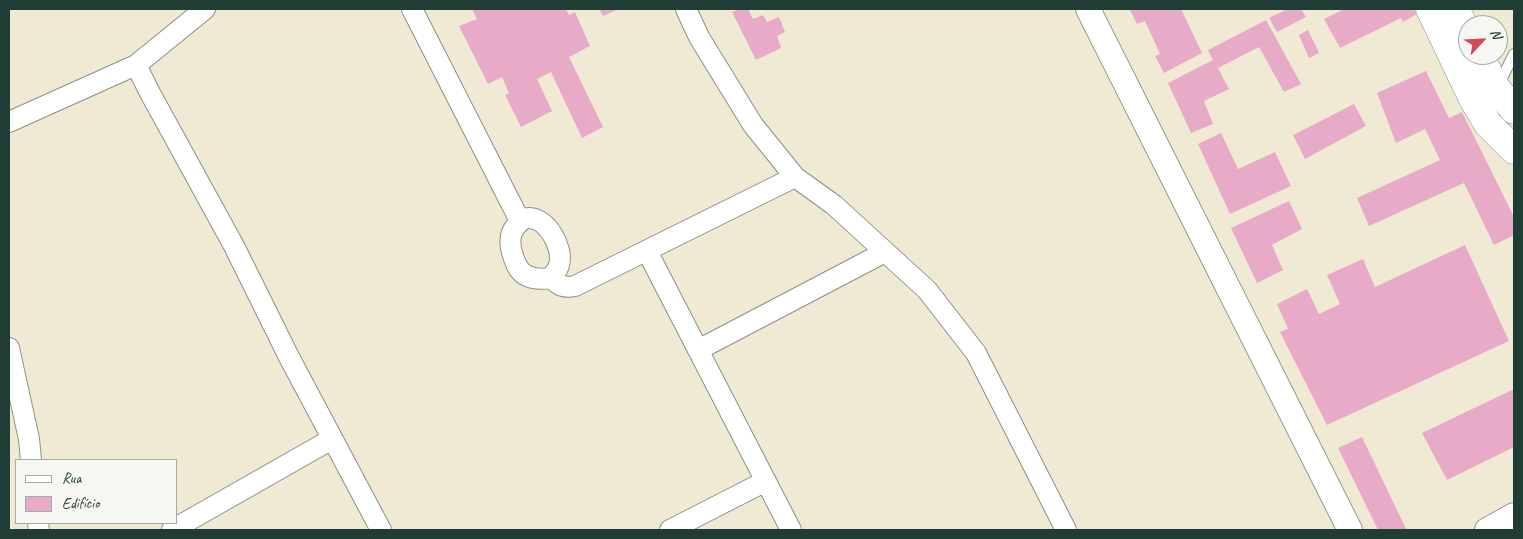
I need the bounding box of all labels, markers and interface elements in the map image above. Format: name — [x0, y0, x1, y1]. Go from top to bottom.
north arrow — [1458, 15, 1508, 65]
text: N — [1487, 26, 1506, 41]
legend — [15, 459, 178, 524]
text: Rua — [62, 469, 81, 488]
text: Edifício — [62, 494, 99, 513]

